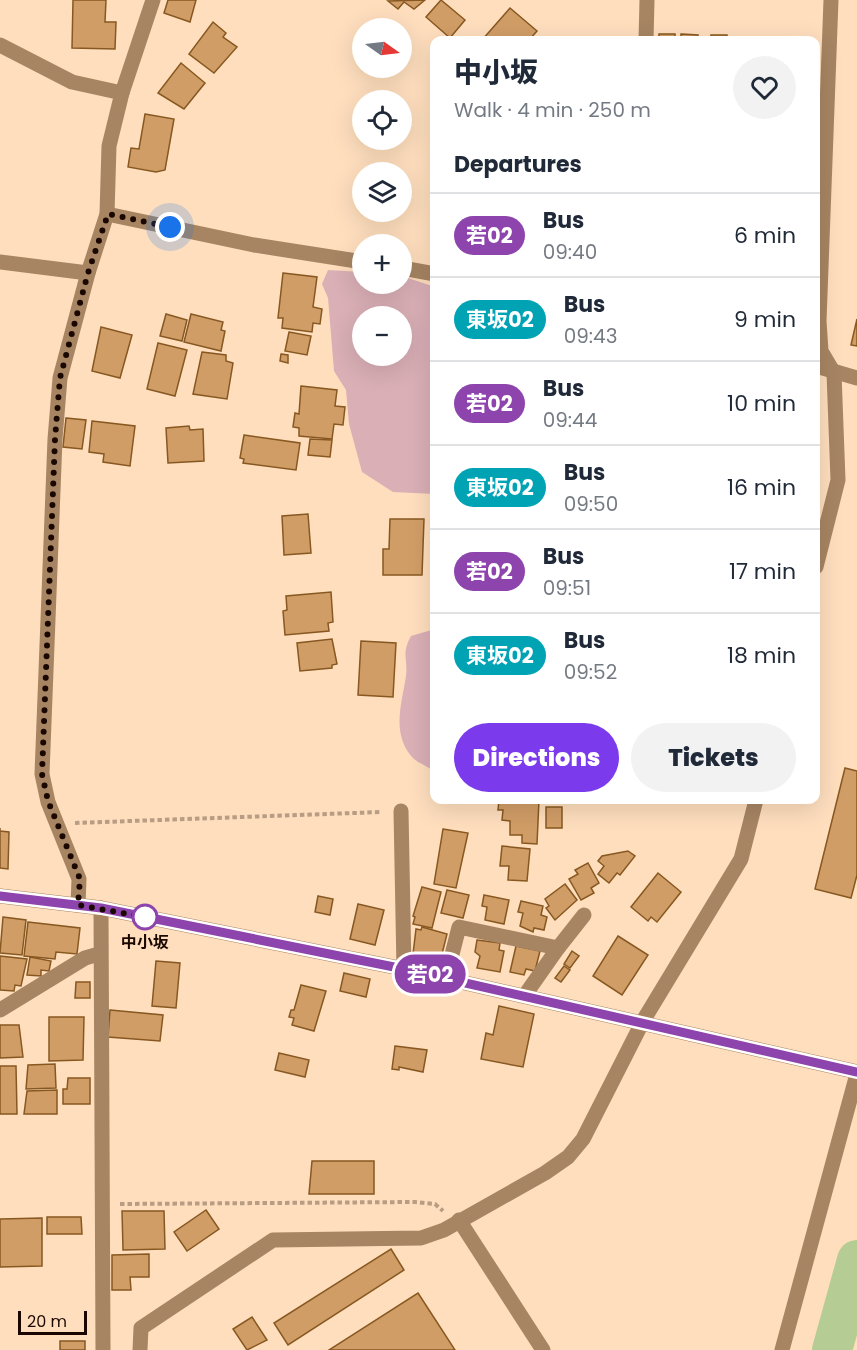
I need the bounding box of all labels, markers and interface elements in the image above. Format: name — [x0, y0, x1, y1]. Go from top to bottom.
north arrow — [352, 18, 412, 78]
map controls — [352, 18, 412, 366]
text: 中小坂 — [454, 53, 538, 92]
button: heart — [733, 56, 796, 119]
button: locate — [352, 90, 412, 150]
text: Walk · 4 min · 250 m — [454, 96, 651, 124]
text: Departures — [454, 149, 582, 180]
button: layers — [352, 162, 412, 222]
text: Bus — [543, 205, 584, 236]
your location — [155, 212, 185, 242]
text: 6 min — [734, 220, 796, 251]
text: 若02 — [466, 221, 513, 250]
button: + — [352, 234, 412, 294]
text: 09:40 — [543, 238, 597, 266]
text: Bus — [564, 289, 605, 320]
text: 9 min — [734, 304, 796, 335]
text: 東坂02 — [466, 305, 534, 334]
button: − — [352, 306, 412, 366]
text: 09:43 — [564, 322, 617, 350]
text: Bus — [543, 373, 584, 404]
text: 10 min — [727, 388, 796, 419]
text: 若02 — [466, 389, 513, 418]
text: 09:44 — [543, 406, 597, 434]
text: Bus — [564, 457, 605, 488]
text: 16 min — [727, 472, 796, 503]
text: 東坂02 — [466, 473, 534, 502]
text: 09:50 — [564, 490, 618, 518]
text: Bus — [543, 541, 584, 572]
text: 17 min — [729, 556, 796, 587]
text: 若02 — [466, 557, 513, 586]
text: 09:51 — [543, 574, 591, 602]
text: Bus — [564, 625, 605, 656]
text: 18 min — [727, 640, 796, 671]
text: 東坂02 — [466, 641, 534, 670]
text: 09:52 — [564, 658, 617, 686]
button: Directions — [454, 723, 619, 792]
button: Tickets — [631, 723, 796, 792]
marker: 中小坂 — [132, 904, 158, 930]
place label: 中小坂 — [121, 931, 169, 954]
line badge: 若02 — [396, 954, 464, 994]
text: 若02 — [407, 960, 453, 989]
scale bar — [18, 1308, 87, 1336]
text: 20 m — [27, 1310, 67, 1333]

